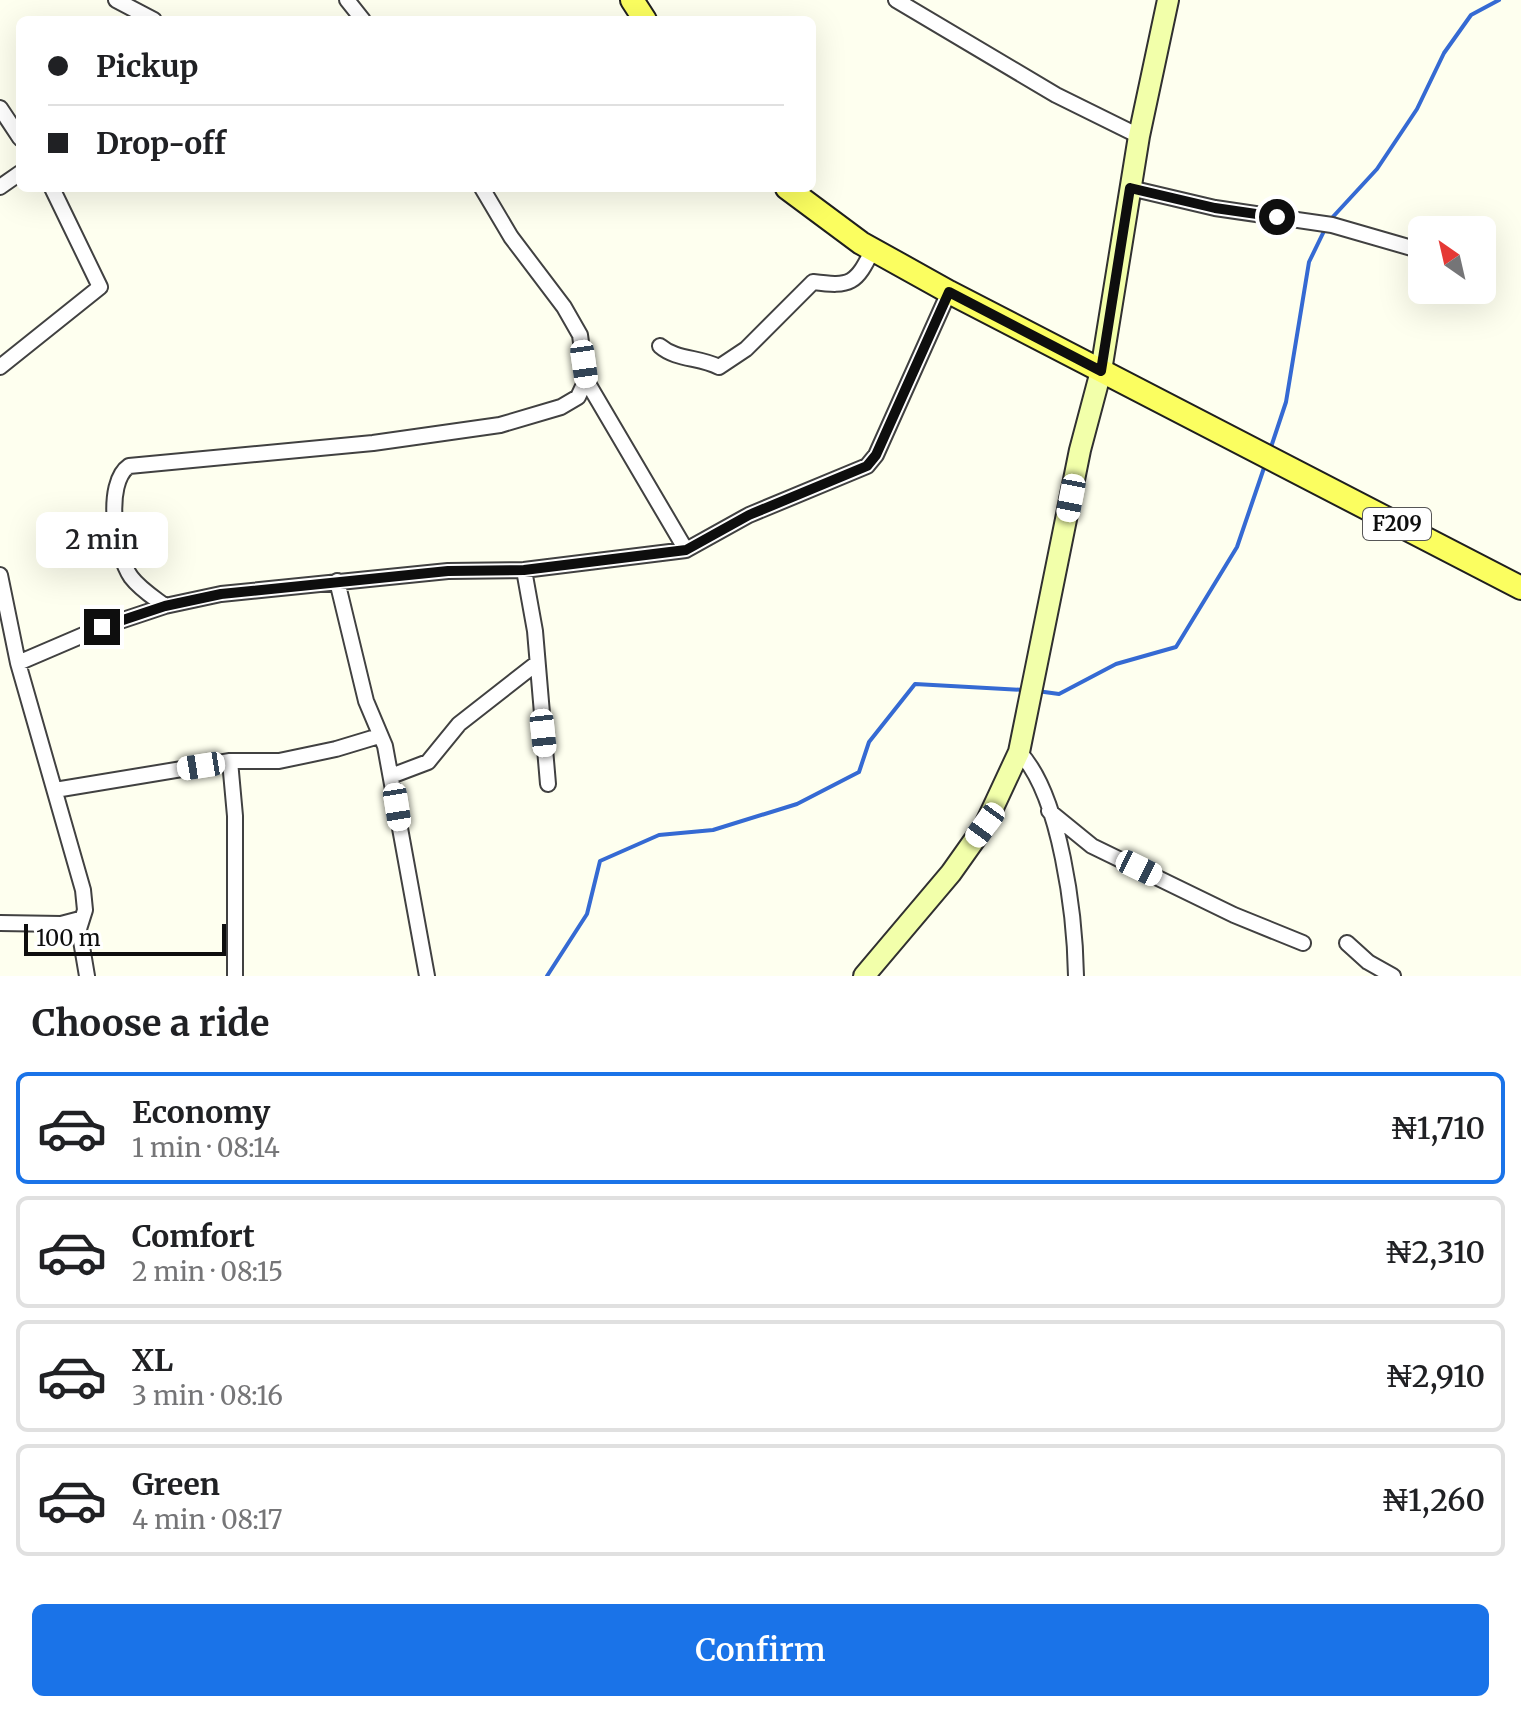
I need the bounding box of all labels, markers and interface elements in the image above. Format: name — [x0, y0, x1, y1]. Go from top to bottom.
text: Pickup — [96, 47, 198, 85]
text: Drop-off — [96, 124, 226, 162]
route start — [1259, 199, 1295, 235]
north arrow — [1408, 216, 1496, 304]
map controls — [1408, 216, 1496, 304]
car — [569, 339, 599, 389]
car — [1055, 472, 1087, 524]
road number: F209 — [1363, 508, 1431, 540]
callout: 2 min — [36, 511, 168, 567]
text: 2 min — [65, 523, 139, 556]
route end — [84, 609, 120, 645]
car — [529, 708, 557, 758]
car — [175, 750, 227, 782]
car — [381, 781, 413, 833]
car — [961, 799, 1009, 851]
car — [1112, 847, 1166, 889]
scale bar — [24, 920, 226, 956]
text: 100 m — [36, 924, 101, 952]
text: Choose a ride — [32, 1001, 269, 1046]
icon: car — [36, 1092, 108, 1164]
text: Economy — [132, 1093, 270, 1131]
text: ₦1,710 — [1390, 1109, 1485, 1147]
text: 1 min · 08:14 — [132, 1131, 280, 1164]
icon: car — [36, 1216, 108, 1288]
text: Comfort — [132, 1217, 255, 1255]
text: ₦2,310 — [1385, 1233, 1485, 1271]
text: 2 min · 08:15 — [132, 1255, 283, 1288]
icon: car — [36, 1340, 108, 1412]
text: XL — [132, 1341, 173, 1379]
text: ₦2,910 — [1385, 1357, 1485, 1395]
text: 3 min · 08:16 — [132, 1379, 283, 1412]
icon: car — [36, 1464, 108, 1536]
text: Green — [132, 1465, 220, 1503]
text: ₦1,260 — [1381, 1481, 1485, 1519]
text: 4 min · 08:17 — [132, 1503, 283, 1536]
button: Confirm — [32, 1604, 1489, 1696]

